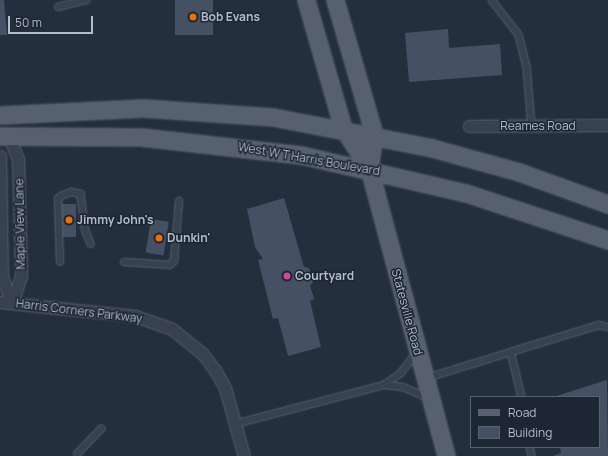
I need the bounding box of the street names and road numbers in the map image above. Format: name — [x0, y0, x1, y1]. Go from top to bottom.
street label: Reames Road — [500, 119, 576, 133]
street label: West W T Harris Boulevard — [237, 139, 381, 179]
street label: Maple View Lane — [12, 178, 28, 270]
street label: Statesville Road — [389, 267, 425, 357]
street label: Harris Corners Parkway — [15, 296, 143, 326]

